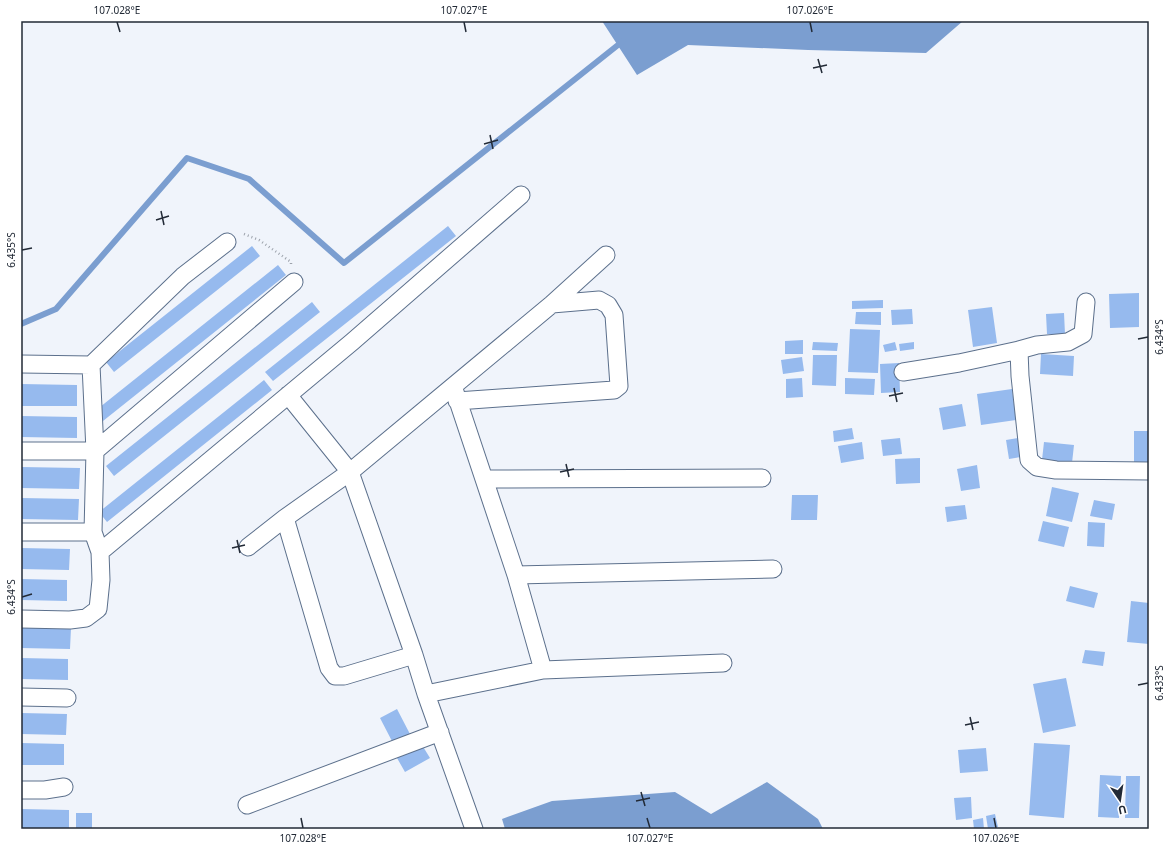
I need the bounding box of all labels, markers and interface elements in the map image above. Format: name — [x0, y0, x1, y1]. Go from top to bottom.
text: 107.028°E — [94, 3, 140, 17]
text: 107.027°E — [441, 3, 487, 17]
text: 107.026°E — [787, 3, 833, 17]
text: 6.435°S — [4, 232, 18, 268]
text: 6.434°S — [1152, 319, 1166, 355]
text: 6.434°S — [4, 579, 18, 615]
text: 6.433°S — [1152, 665, 1166, 701]
north arrow — [1100, 780, 1140, 820]
text: U — [1117, 802, 1128, 818]
text: 107.028°E — [280, 831, 326, 845]
text: 107.027°E — [627, 831, 673, 845]
text: 107.026°E — [973, 831, 1019, 845]

